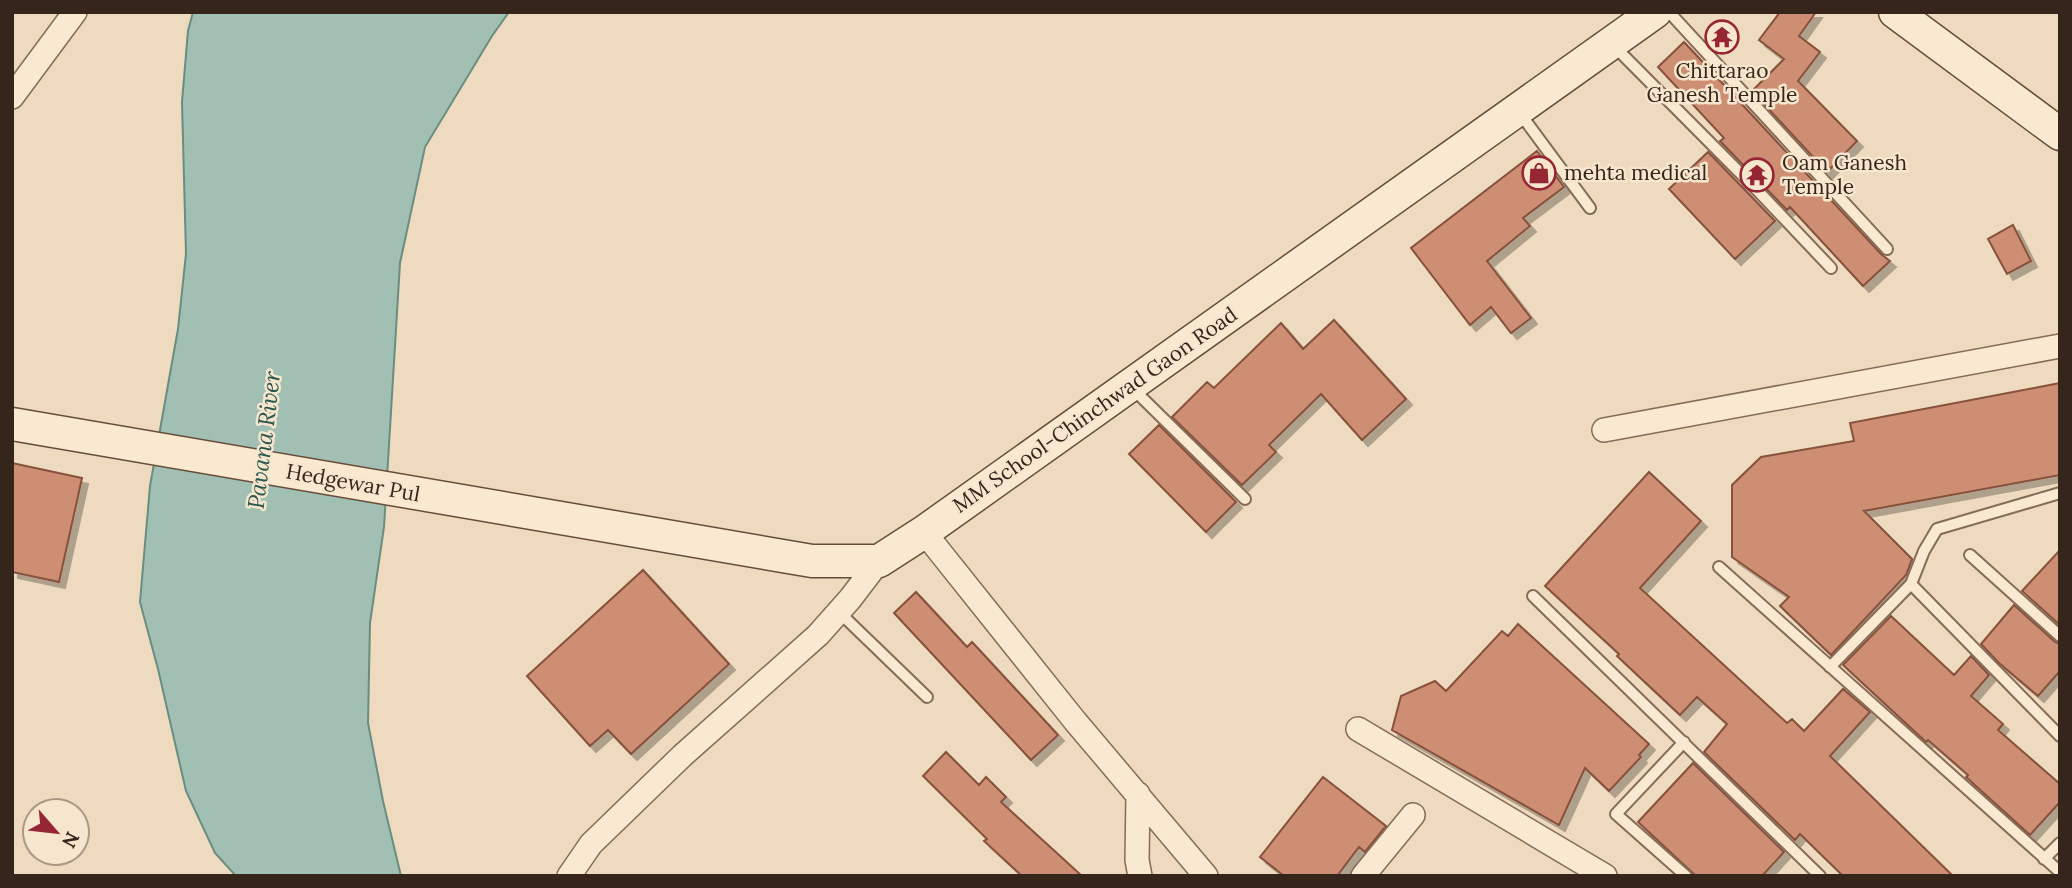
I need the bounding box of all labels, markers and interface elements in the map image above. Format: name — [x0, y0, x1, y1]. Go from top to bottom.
temple icon: Chittarao Ganesh Temple — [1703, 18, 1741, 56]
place label: Chittarao Ganesh Temple — [1647, 57, 1797, 108]
place label: Oam Ganesh Temple — [1782, 149, 1907, 200]
shop icon: mehta medical — [1520, 154, 1558, 192]
temple icon: Oam Ganesh Temple — [1738, 156, 1776, 194]
place label: mehta medical — [1564, 159, 1707, 186]
street label: MM School-Chinchwad Gaon Road — [947, 301, 1242, 519]
water label: Pavana River — [241, 369, 286, 511]
street label: Hedgewar Pul — [284, 457, 422, 508]
north arrow — [21, 797, 91, 867]
text: N — [57, 828, 85, 852]

